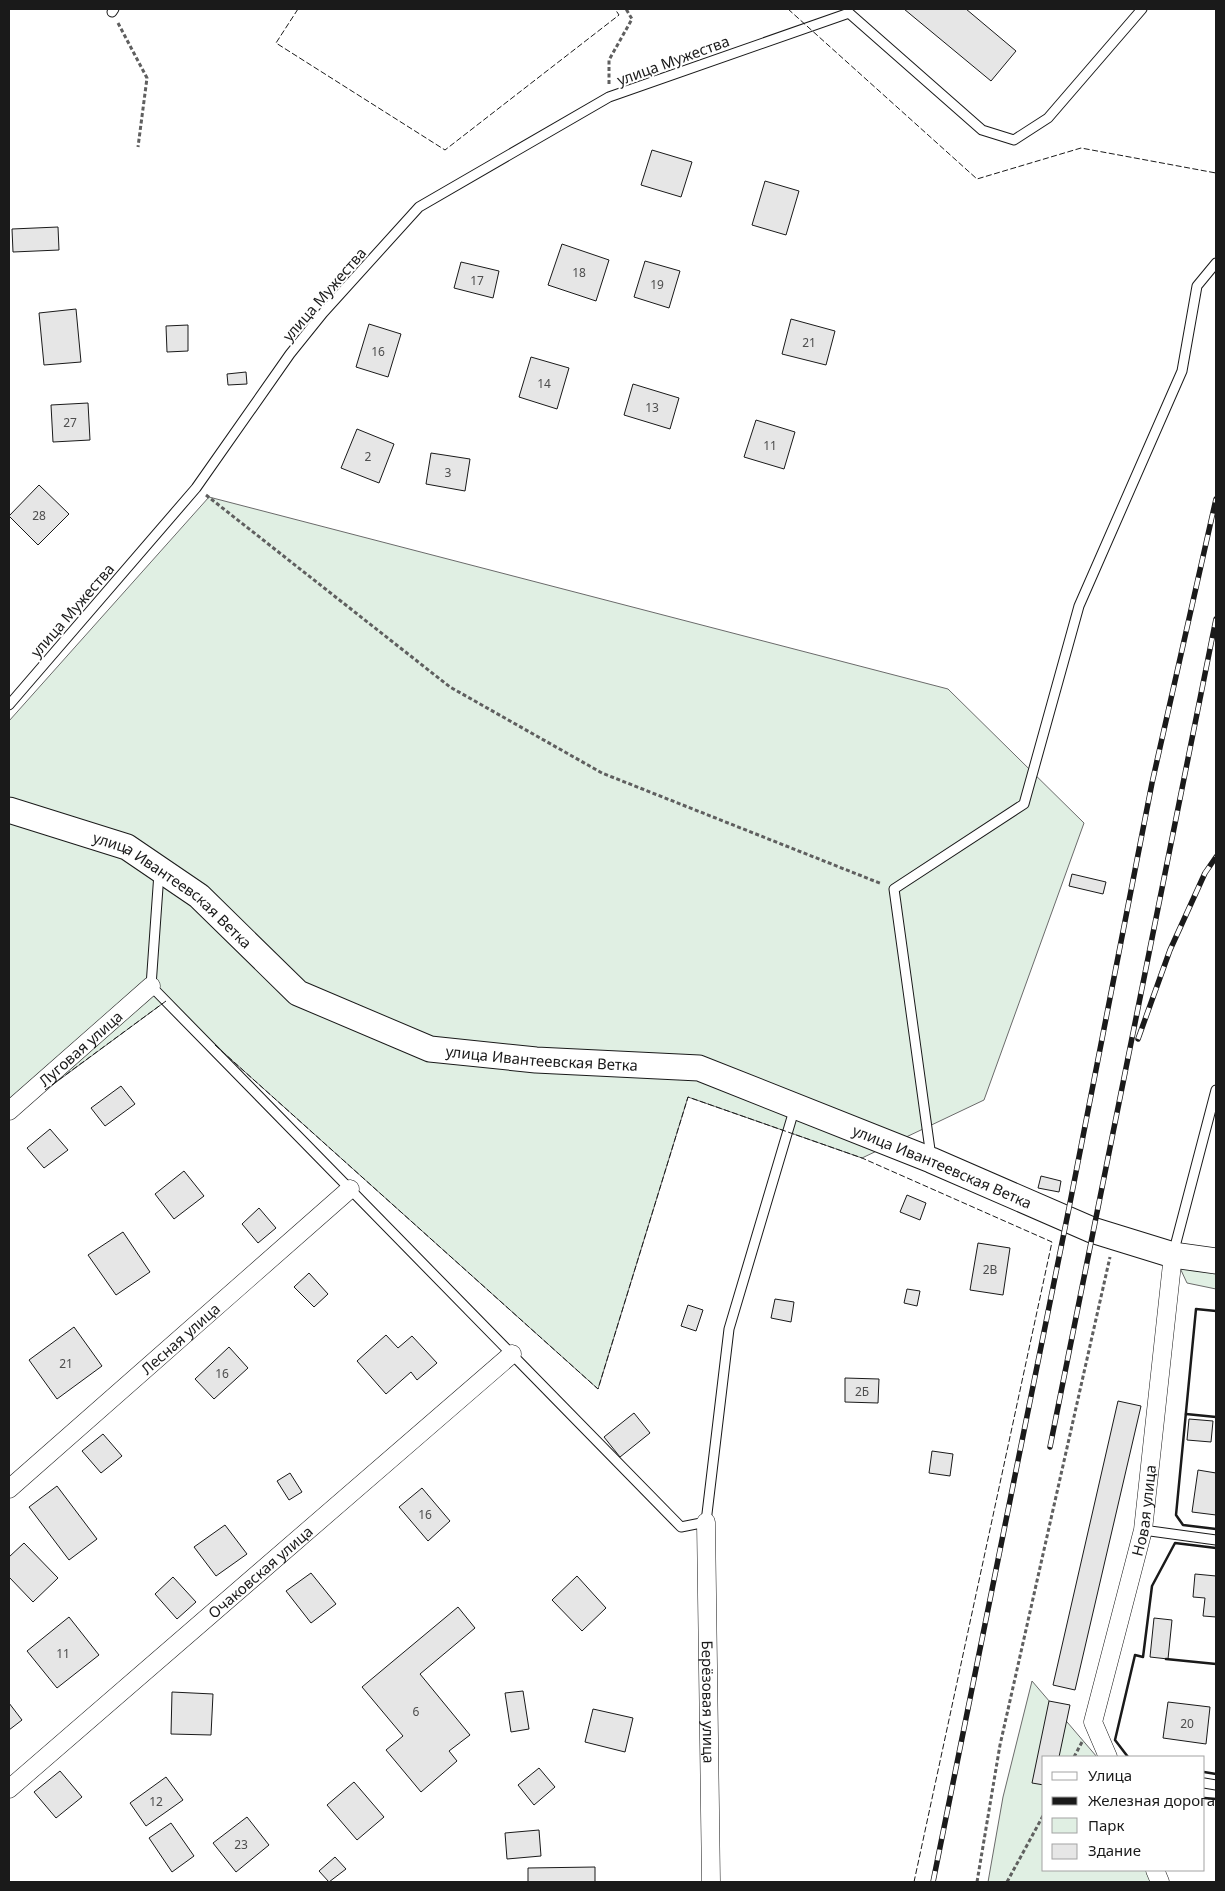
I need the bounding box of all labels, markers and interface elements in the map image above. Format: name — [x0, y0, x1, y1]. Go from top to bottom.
street label: улица Мужества — [614, 30, 732, 90]
street label: улица Мужества — [278, 243, 370, 345]
house number: 18 — [572, 264, 586, 281]
house number: 17 — [470, 272, 484, 289]
house number: 19 — [650, 276, 664, 293]
house number: 21 — [802, 334, 816, 351]
house number: 16 — [371, 343, 385, 360]
house number: 14 — [537, 375, 551, 392]
house number: 13 — [645, 399, 659, 416]
house number: 27 — [63, 414, 77, 431]
house number: 11 — [763, 437, 777, 454]
house number: 2 — [365, 448, 372, 465]
house number: 3 — [445, 464, 452, 481]
house number: 28 — [32, 507, 46, 524]
street label: улица Мужества — [26, 559, 118, 661]
street label: улица Ивантеевская Ветка — [91, 827, 256, 952]
street label: Луговая улица — [34, 1006, 126, 1091]
street label: улица Ивантеевская Ветка — [445, 1041, 638, 1075]
street label: улица Ивантеевская Ветка — [850, 1120, 1035, 1213]
house number: 2В — [983, 1261, 998, 1278]
street label: Лесная улица — [136, 1298, 224, 1379]
house number: 21 — [59, 1355, 73, 1372]
house number: 16 — [215, 1365, 229, 1382]
house number: 2Б — [855, 1383, 869, 1400]
street label: Новая улица — [1127, 1464, 1160, 1558]
house number: 16 — [418, 1506, 432, 1523]
street label: Очаковская улица — [204, 1521, 317, 1623]
street label: Берёзовая улица — [698, 1640, 719, 1764]
house number: 11 — [56, 1645, 70, 1662]
house number: 6 — [413, 1703, 420, 1720]
house number: 20 — [1180, 1715, 1194, 1732]
legend — [1042, 1756, 1205, 1871]
text: Улица — [1088, 1765, 1132, 1785]
text: Железная дорога — [1088, 1790, 1215, 1810]
house number: 12 — [149, 1793, 163, 1810]
text: Парк — [1088, 1815, 1124, 1835]
house number: 23 — [234, 1836, 248, 1853]
text: Здание — [1088, 1840, 1141, 1860]

